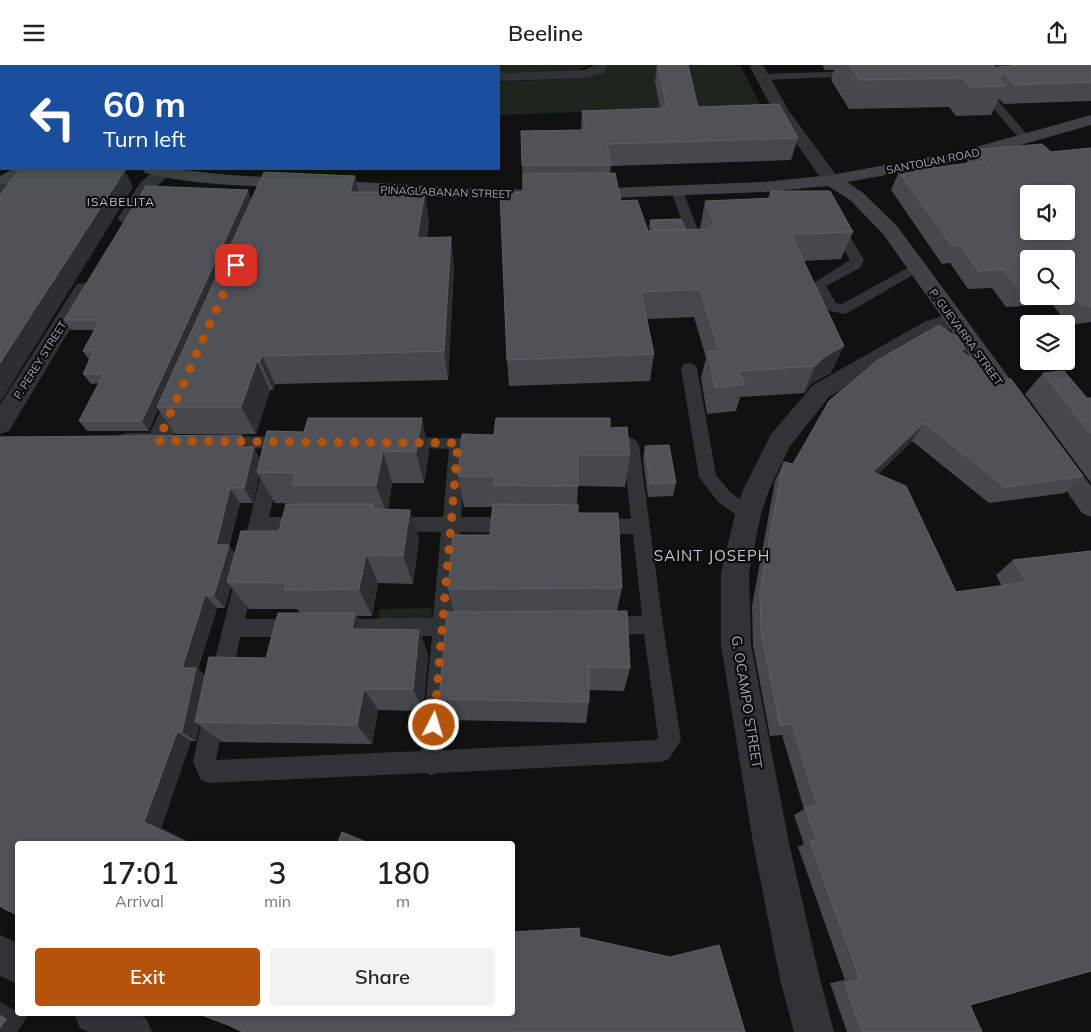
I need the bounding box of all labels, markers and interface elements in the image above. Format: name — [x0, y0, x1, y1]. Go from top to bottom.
icon: menu — [20, 19, 48, 47]
text: Beeline — [508, 19, 583, 47]
icon: share — [1043, 19, 1071, 47]
text: 60 m — [103, 82, 186, 126]
icon: left — [20, 85, 85, 150]
text: Turn left — [103, 125, 186, 153]
street label: SANTOLAN ROAD — [885, 145, 981, 177]
street label: PINAGLABANAN STREET — [380, 183, 512, 201]
map controls — [1020, 185, 1075, 370]
button: sound — [1020, 185, 1075, 240]
district label: ISABELITA — [87, 194, 155, 209]
pin — [215, 244, 257, 286]
button: search — [1020, 250, 1075, 305]
icon: arrive — [222, 251, 250, 279]
street label: P. GUEVARRA STREET — [926, 286, 1006, 388]
button: layers — [1020, 315, 1075, 370]
street label: P. PEREY STREET — [10, 318, 70, 402]
district label: SAINT JOSEPH — [654, 546, 770, 565]
street label: G. OCAMPO STREET — [728, 634, 766, 770]
position arrow — [407, 698, 459, 750]
text: 17:01 — [100, 854, 179, 892]
text: 3 — [269, 854, 287, 892]
text: 180 — [376, 854, 430, 892]
text: Arrival — [115, 891, 164, 911]
text: min — [264, 891, 291, 911]
text: m — [396, 891, 410, 911]
button: Exit — [35, 948, 260, 1006]
button: Share — [270, 948, 495, 1006]

